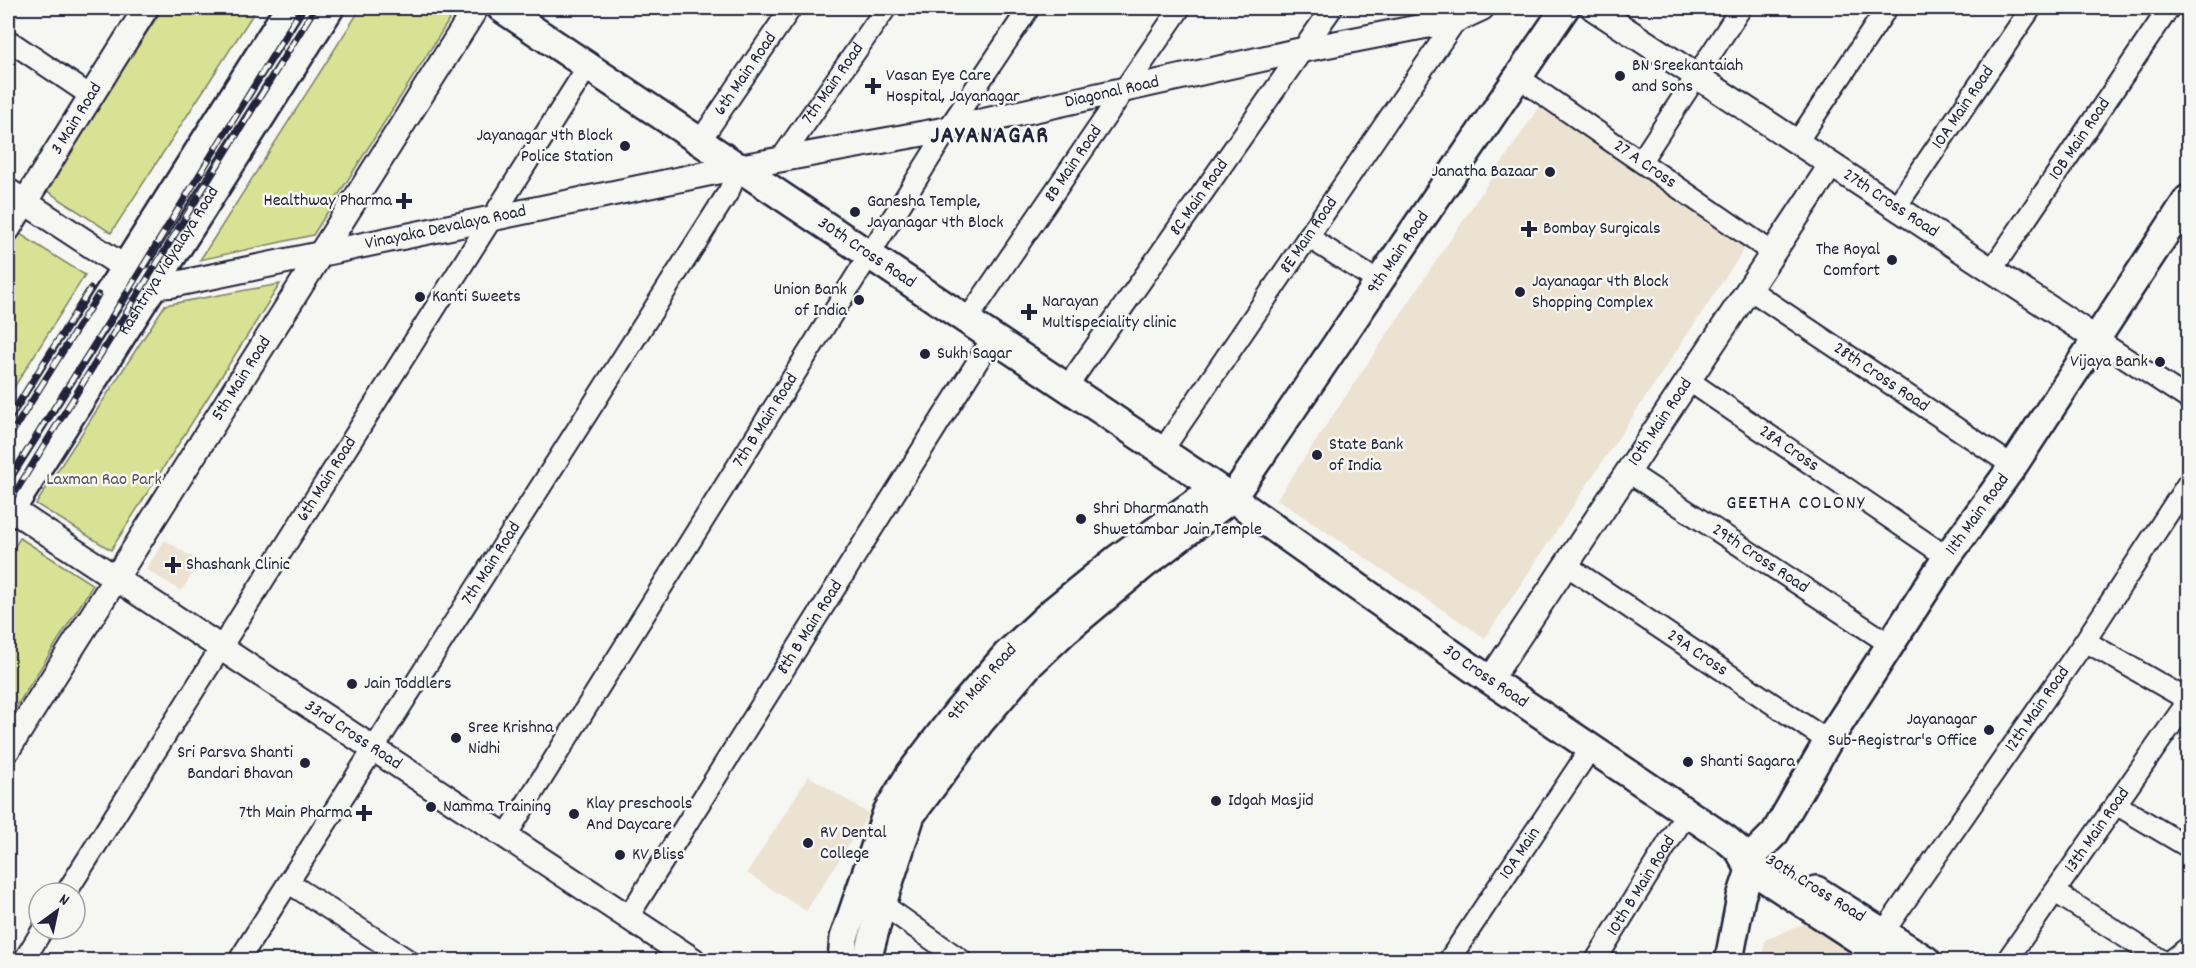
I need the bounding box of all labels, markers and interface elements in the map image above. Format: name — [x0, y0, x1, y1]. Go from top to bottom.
street label: 6th Main Road — [708, 27, 783, 121]
street label: 7th Main Road — [796, 38, 870, 130]
place label: BN Sreekantaiah and Sons — [1632, 54, 1743, 100]
street label: 10A Main Road — [1926, 61, 2001, 155]
place label: Vasan Eye Care Hospital, Jayanagar — [886, 64, 1020, 110]
marker: BN Sreekantaiah and Sons — [1613, 69, 1627, 83]
street label: Diagonal Road — [1063, 70, 1162, 115]
marker: Vasan Eye Care Hospital, Jayanagar — [864, 77, 882, 95]
street label: 3 Main Road — [45, 78, 109, 160]
street label: 10B Main Road — [2043, 93, 2117, 186]
district label: JAYANAGAR — [930, 120, 1050, 154]
street label: 8B Main Road — [1038, 120, 1109, 207]
place label: Jayanagar 4th Block Police Station — [476, 124, 613, 170]
street label: 27 A Cross — [1608, 134, 1681, 195]
marker: Jayanagar 4th Block Police Station — [618, 139, 632, 153]
street label: 8C Main Road — [1164, 154, 1235, 241]
place label: Janatha Bazaar — [1431, 160, 1538, 185]
street label: 27th Cross Road — [1837, 163, 1943, 244]
marker: Janatha Bazaar — [1543, 165, 1557, 179]
street label: Rashtriya Vidyalaya Road — [112, 182, 226, 340]
place label: Healthway Pharma — [263, 189, 393, 214]
place label: Ganesha Temple, Jayanagar 4th Block — [867, 190, 1004, 236]
street label: 8E Main Road — [1274, 192, 1344, 279]
marker: Healthway Pharma — [397, 194, 411, 208]
street label: Vinayaka Devalaya Road — [363, 199, 529, 257]
marker: Ganesha Temple, Jayanagar 4th Block — [848, 205, 862, 219]
street label: 9th Main Road — [1361, 206, 1436, 299]
street label: 30th Cross Road — [812, 211, 921, 295]
place label: Bombay Surgicals — [1543, 217, 1661, 242]
marker: Bombay Surgicals — [1520, 220, 1538, 238]
place label: The Royal Comfort — [1816, 238, 1881, 284]
marker: The Royal Comfort — [1885, 253, 1899, 267]
place label: Jayanagar 4th Block Shopping Complex — [1532, 270, 1669, 316]
place label: Union Bank of India — [774, 278, 848, 324]
place label: Kanti Sweets — [432, 285, 521, 310]
marker: Jayanagar 4th Block Shopping Complex — [1513, 285, 1527, 299]
marker: Kanti Sweets — [413, 290, 427, 304]
place label: Narayan Multispeciality clinic — [1042, 290, 1177, 336]
marker: Union Bank of India — [852, 293, 866, 307]
marker: Narayan Multispeciality clinic — [1020, 303, 1038, 321]
street label: 5th Main Road — [206, 331, 278, 426]
street label: 28th Cross Road — [1828, 336, 1934, 419]
place label: Sukh Sagar — [937, 342, 1012, 367]
marker: Sukh Sagar — [918, 347, 932, 361]
place label: Vijaya Bank — [2070, 350, 2148, 375]
marker: Vijaya Bank — [2153, 355, 2167, 369]
street label: 7th B Main Road — [727, 368, 805, 473]
street label: 10th Main Road — [1622, 373, 1699, 471]
street label: 28A Cross — [1754, 419, 1824, 478]
street label: 6th Main Road — [291, 432, 363, 527]
place label: State Bank of India — [1329, 433, 1403, 479]
marker: State Bank of India — [1310, 448, 1324, 462]
park label: Laxman Rao Park — [46, 468, 162, 493]
street label: 11th Main Road — [1940, 469, 2016, 561]
district label: GEETHA COLONY — [1726, 490, 1866, 518]
place label: Shri Dharmanath Shwetambar Jain Temple — [1093, 497, 1262, 543]
marker: Shri Dharmanath Shwetambar Jain Temple — [1074, 512, 1088, 526]
street label: 7th Main Road — [456, 517, 527, 610]
street label: 29th Cross Road — [1706, 518, 1814, 600]
place label: Shashank Clinic — [186, 553, 290, 578]
marker: Shashank Clinic — [164, 556, 182, 574]
street label: 8th B Main Road — [771, 575, 849, 680]
street label: 29A Cross — [1662, 624, 1733, 683]
street label: 9th Main Road — [942, 638, 1023, 727]
street label: 30 Cross Road — [1438, 638, 1533, 715]
street label: 12th Main Road — [1999, 661, 2076, 757]
place label: Jain Toddlers — [364, 672, 452, 697]
marker: Jain Toddlers — [345, 677, 359, 691]
street label: 33rd Cross Road — [299, 694, 407, 776]
place label: Jayanagar Sub-Registrar's Office — [1828, 708, 1977, 754]
place label: Sree Krishna Nidhi — [468, 716, 554, 762]
marker: Jayanagar Sub-Registrar's Office — [1982, 723, 1996, 737]
marker: Sree Krishna Nidhi — [449, 731, 463, 745]
place label: Sri Parsva Shanti Bandari Bhavan — [177, 741, 293, 787]
place label: Shanti Sagara — [1700, 750, 1795, 775]
marker: Shanti Sagara — [1681, 755, 1695, 769]
marker: Sri Parsva Shanti Bandari Bhavan — [298, 756, 312, 770]
street label: 13th Main Road — [2059, 783, 2136, 878]
place label: Idgah Masjid — [1228, 789, 1314, 814]
place label: Klay preschools And Daycare — [586, 792, 692, 838]
marker: Idgah Masjid — [1209, 794, 1223, 808]
place label: Namma Training — [443, 795, 551, 820]
marker: Namma Training — [424, 800, 438, 814]
place label: 7th Main Pharma — [239, 801, 353, 826]
marker: 7th Main Pharma — [357, 806, 371, 820]
marker: Klay preschools And Daycare — [567, 807, 581, 821]
place label: RV Dental College — [820, 821, 887, 867]
street label: 10A Main — [1494, 822, 1547, 885]
street label: 10th B Main Road — [1601, 831, 1682, 941]
marker: RV Dental College — [801, 836, 815, 850]
place label: KV Bliss — [632, 843, 684, 868]
marker: KV Bliss — [613, 848, 627, 862]
street label: 30th Cross Road — [1760, 848, 1870, 930]
north arrow — [27, 881, 87, 941]
text: N — [54, 889, 73, 912]

